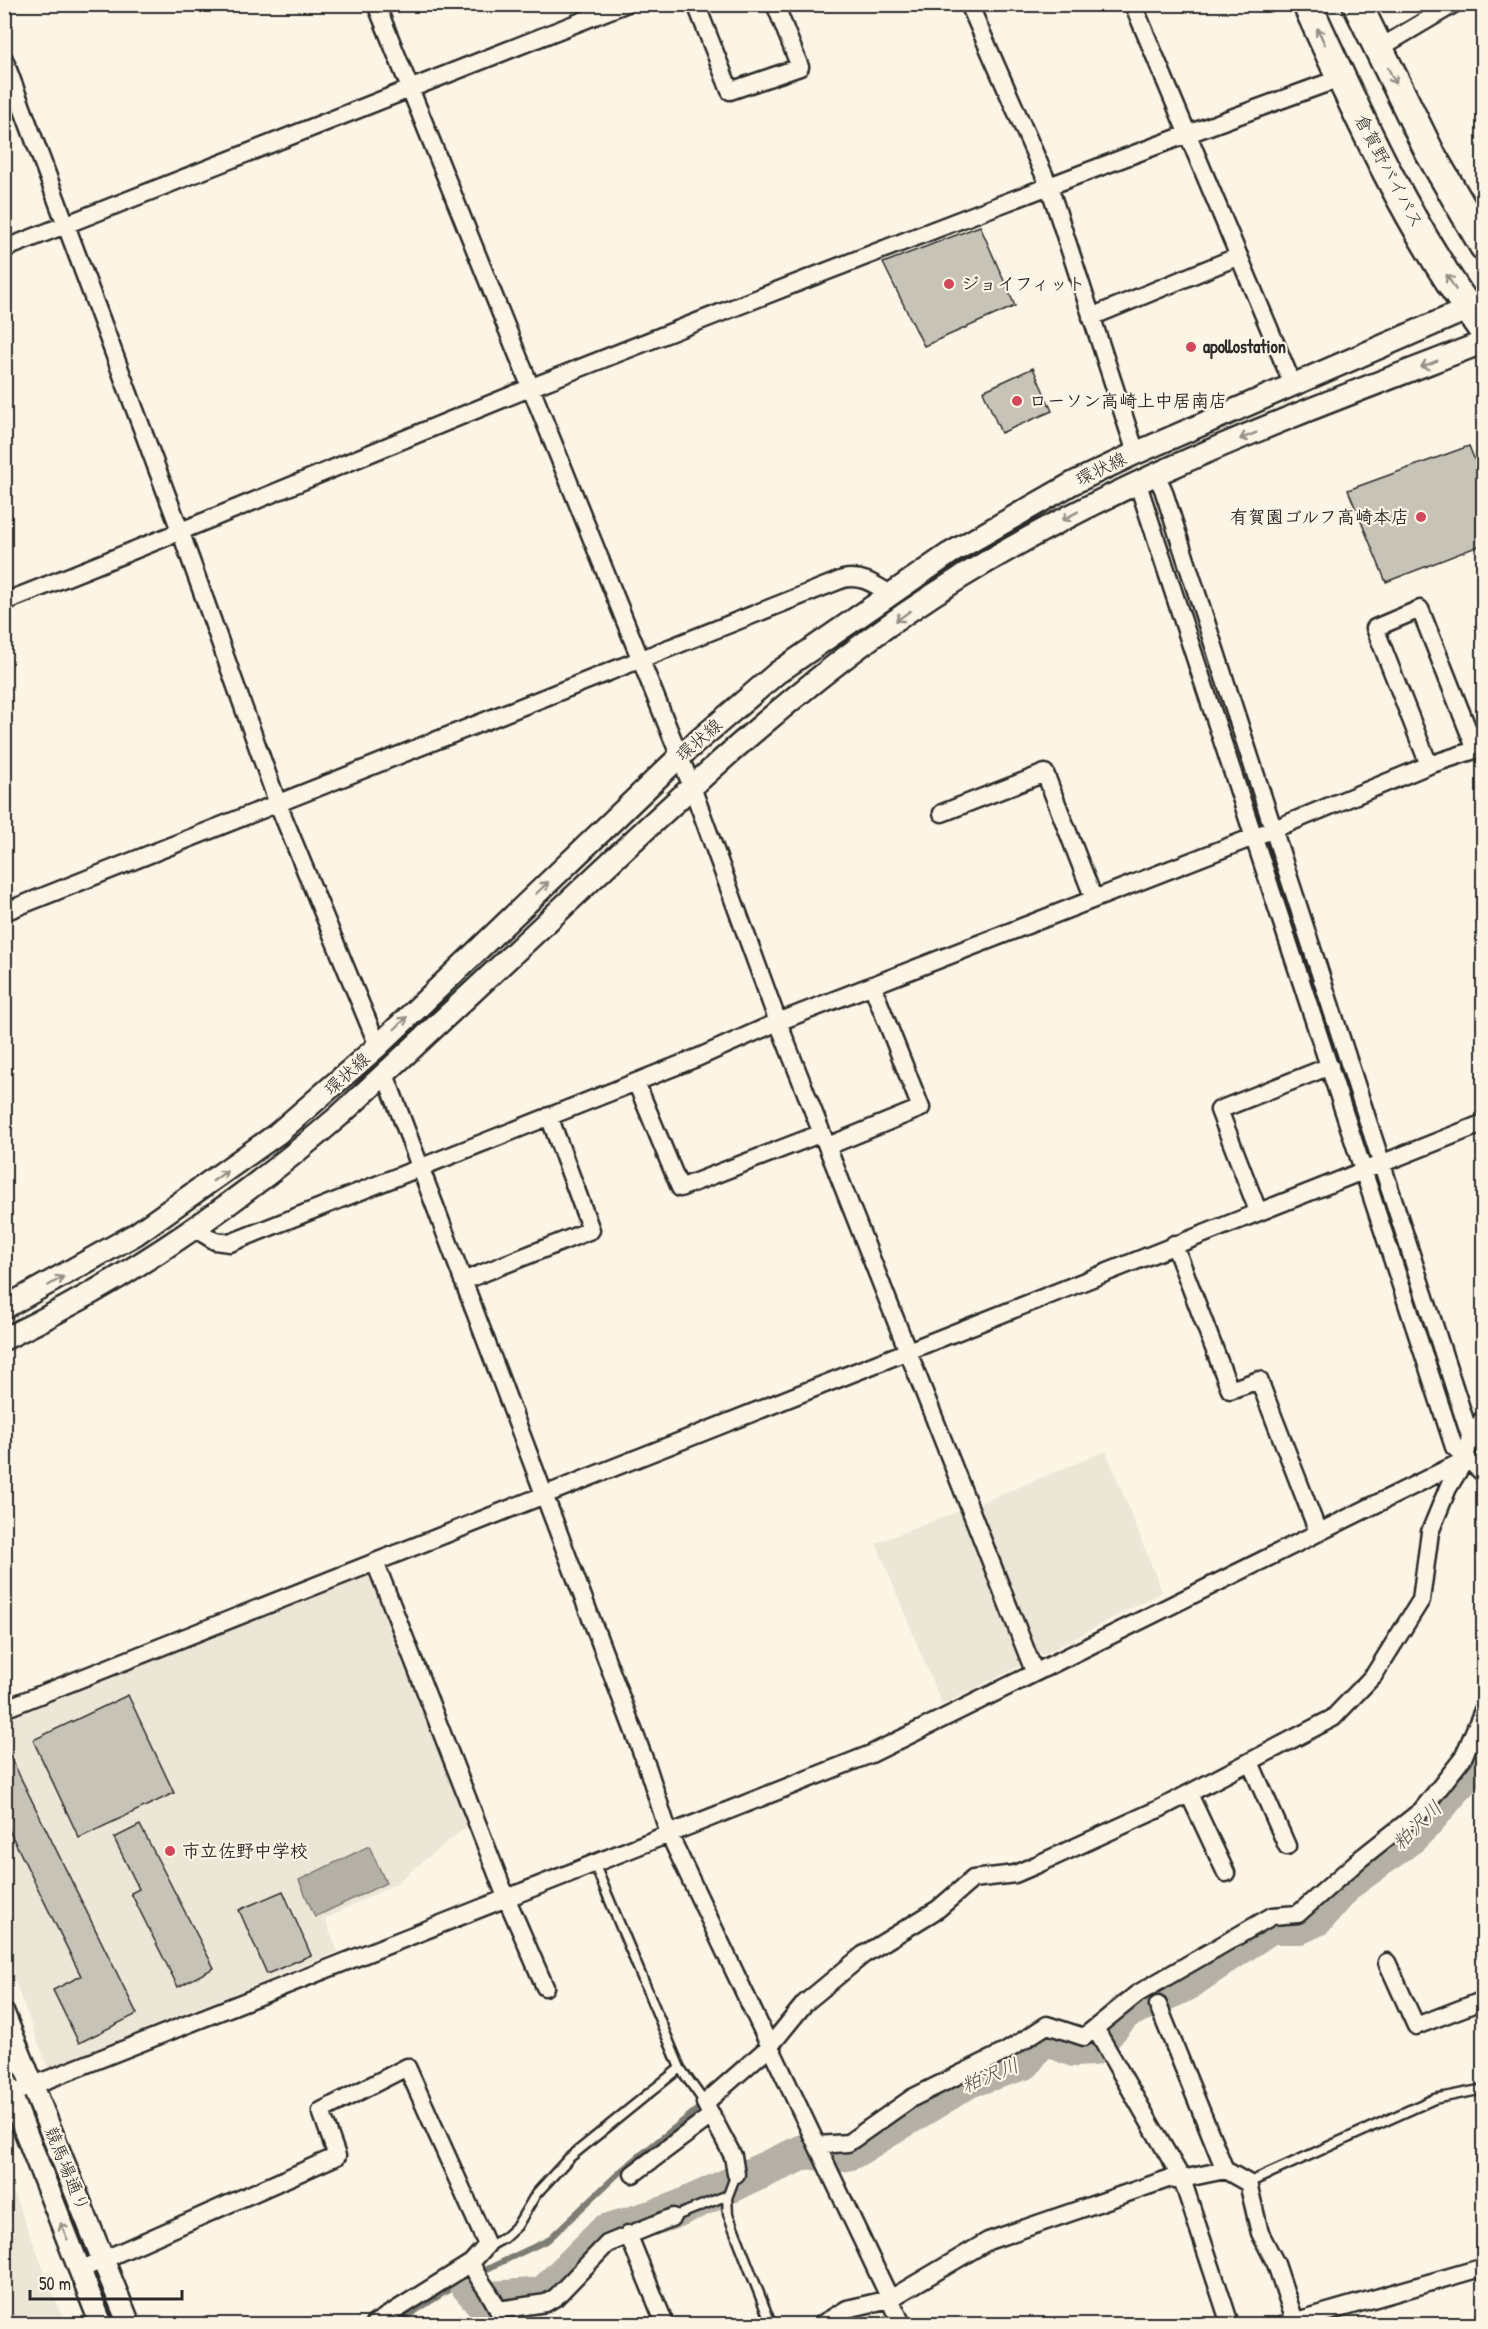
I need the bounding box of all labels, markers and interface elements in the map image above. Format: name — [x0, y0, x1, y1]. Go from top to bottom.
one-way arrow — [1315, 27, 1326, 45]
one-way arrow — [1386, 67, 1398, 84]
street label: 倉賀野バイパス — [1349, 109, 1430, 232]
place label: ジョイフィット — [961, 271, 1086, 296]
one-way arrow — [1445, 274, 1457, 291]
marker: ジョイフィット — [942, 277, 956, 291]
place label: apollostation — [1203, 334, 1286, 360]
marker: apollostation — [1184, 340, 1198, 354]
one-way arrow — [1420, 359, 1439, 370]
place label: ローソン高崎上中居南店 — [1029, 388, 1227, 413]
marker: ローソン高崎上中居南店 — [1010, 394, 1024, 408]
one-way arrow — [1239, 431, 1258, 442]
street label: 環状線 — [1071, 445, 1131, 492]
place label: 有賀園ゴルフ高崎本店 — [1230, 504, 1409, 529]
one-way arrow — [1062, 510, 1079, 522]
marker: 有賀園ゴルフ高崎本店 — [1414, 510, 1428, 524]
one-way arrow — [895, 610, 912, 622]
street label: 環状線 — [670, 712, 727, 767]
one-way arrow — [534, 881, 549, 895]
one-way arrow — [394, 1016, 409, 1030]
street label: 環状線 — [318, 1046, 375, 1101]
one-way arrow — [212, 1169, 228, 1182]
one-way arrow — [47, 1275, 64, 1287]
water label: 粕沢川 — [1386, 1794, 1448, 1855]
place label: 市立佐野中学校 — [182, 1838, 308, 1863]
marker: 市立佐野中学校 — [163, 1844, 177, 1858]
water label: 粕沢川 — [957, 2051, 1023, 2098]
street label: 競馬場通り — [39, 2122, 96, 2215]
one-way arrow — [58, 2222, 69, 2241]
scale bar — [30, 2263, 182, 2301]
text: 50 m — [39, 2271, 71, 2296]

